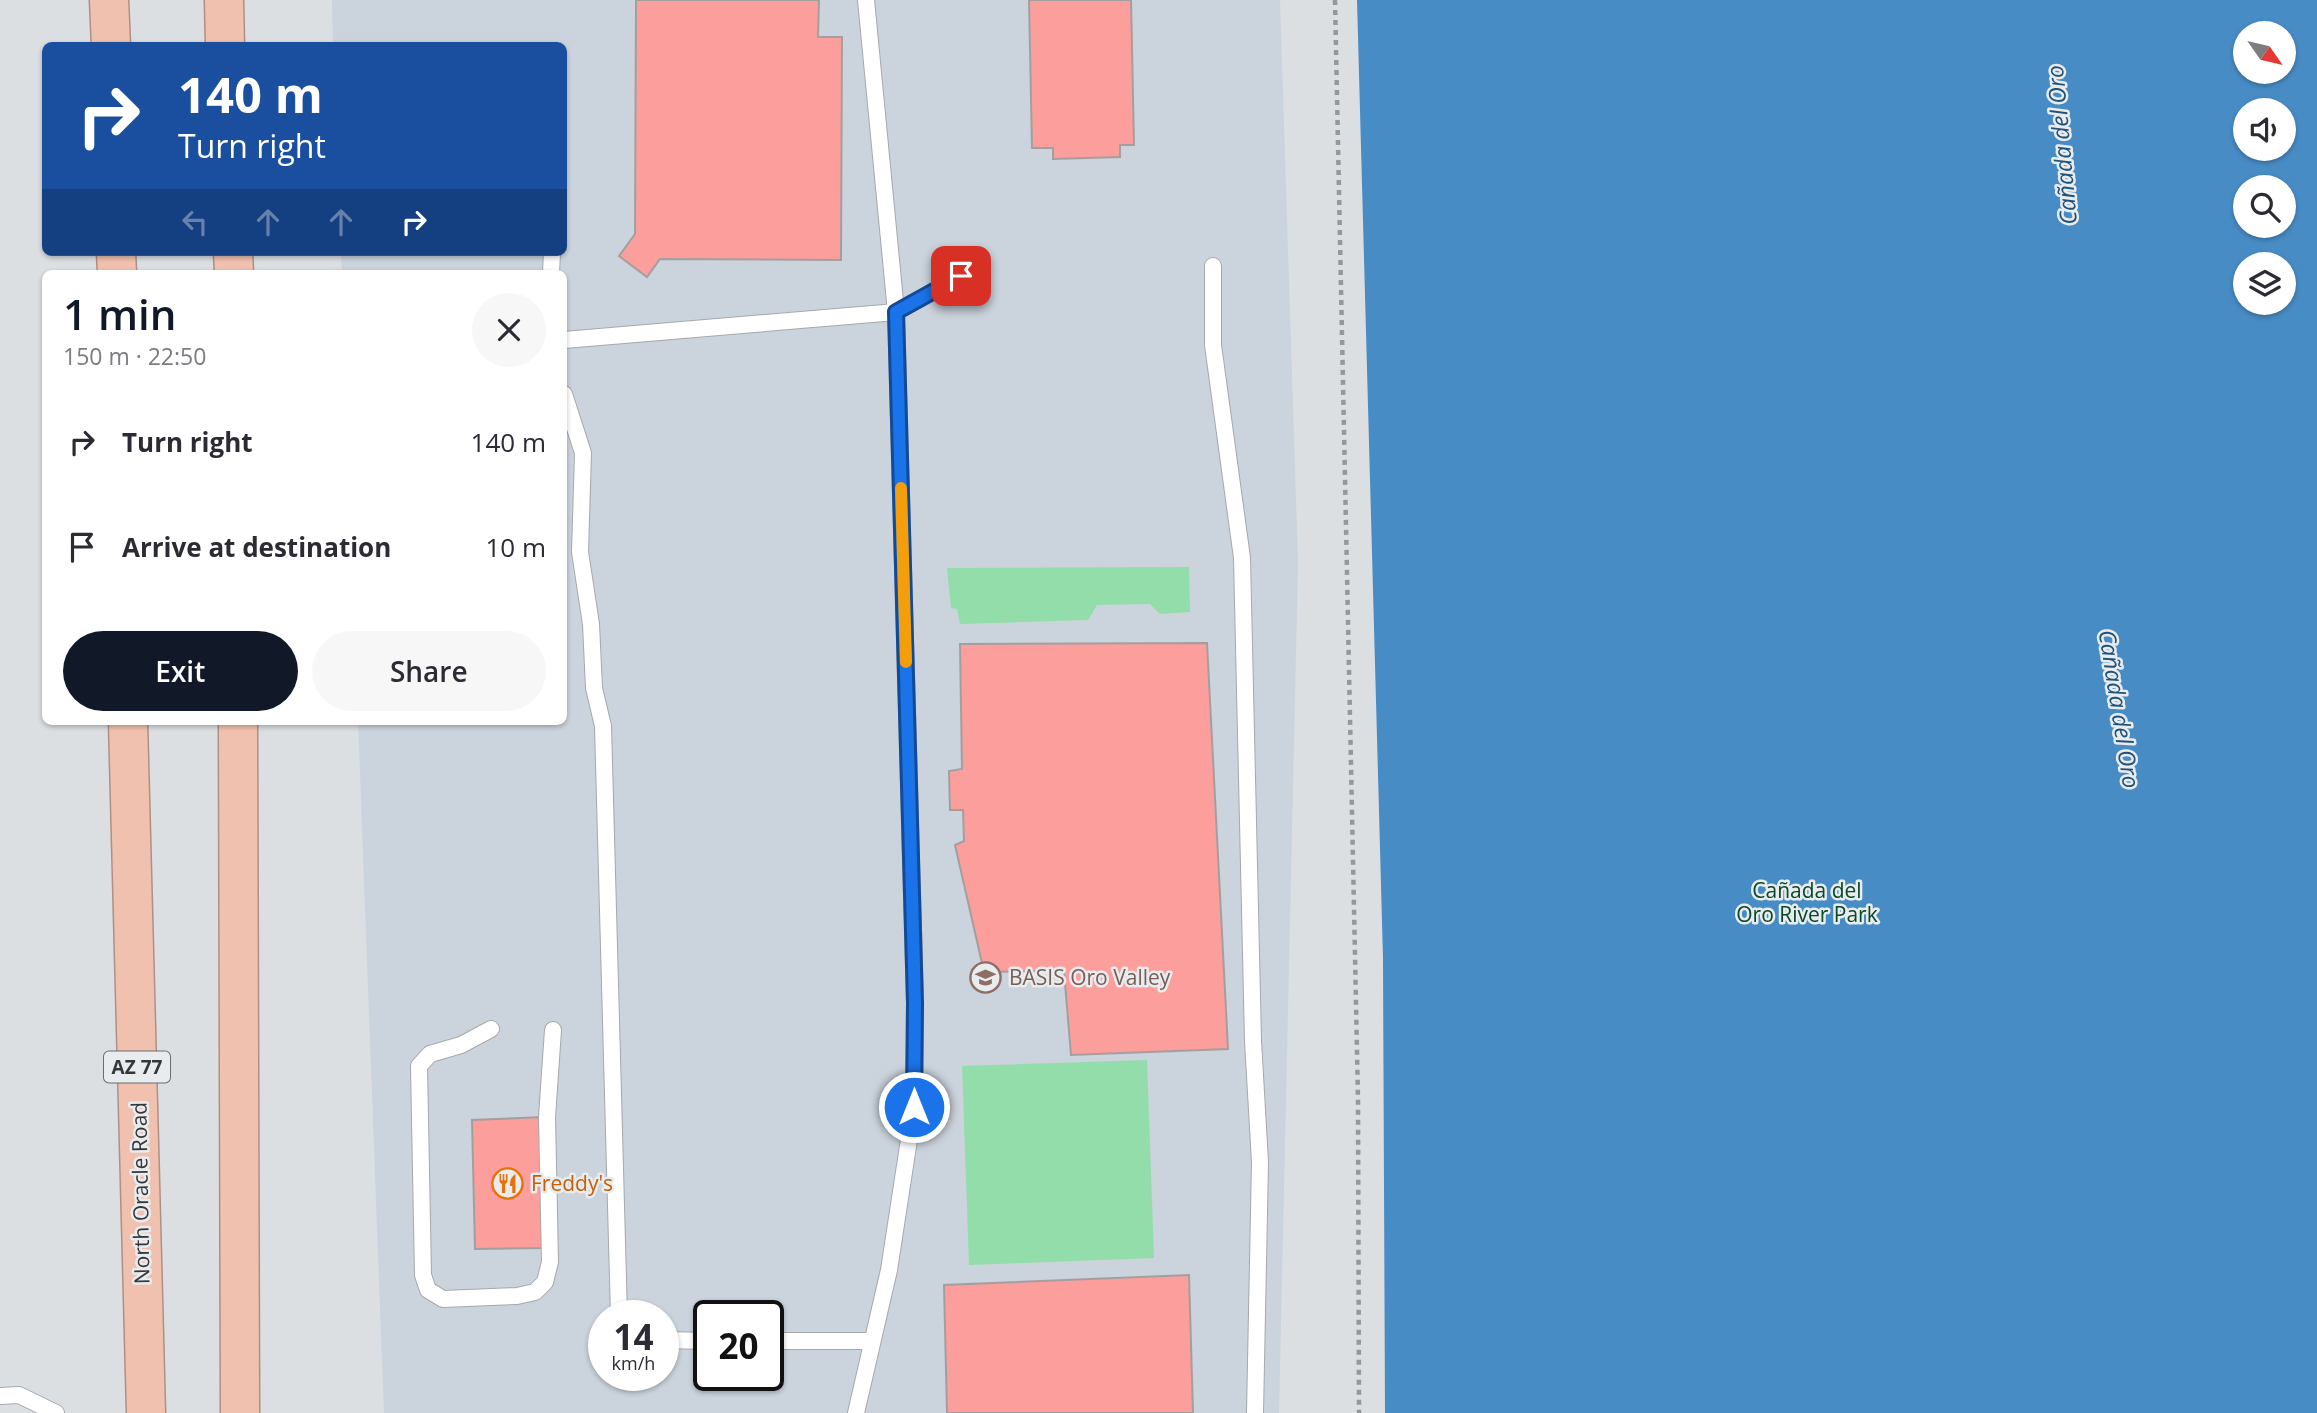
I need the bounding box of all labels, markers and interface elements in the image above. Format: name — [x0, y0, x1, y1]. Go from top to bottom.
north arrow — [2233, 21, 2296, 84]
map controls — [2233, 21, 2296, 315]
text: 140 m — [178, 61, 323, 127]
water label: Cañada del Oro — [2038, 64, 2084, 226]
icon: right — [63, 70, 154, 161]
button: sound — [2233, 98, 2296, 161]
text: Turn right — [178, 124, 326, 167]
button: search — [2233, 175, 2296, 238]
icon: left — [176, 203, 214, 241]
icon: ahead — [249, 203, 287, 241]
icon: ahead — [322, 203, 360, 241]
icon: right — [395, 203, 433, 241]
pin — [931, 246, 991, 306]
button: layers — [2233, 252, 2296, 315]
icon: arrive — [942, 257, 980, 295]
text: 1 min — [63, 285, 176, 342]
button: close — [472, 293, 546, 367]
text: 150 m · 22:50 — [63, 340, 206, 372]
icon: right — [63, 423, 101, 461]
text: Turn right — [122, 424, 253, 460]
text: 140 m — [471, 424, 546, 460]
icon: arrive — [63, 528, 101, 566]
text: Arrive at destination — [122, 529, 391, 565]
text: 10 m — [485, 529, 546, 565]
water label: Cañada del Oro — [2092, 627, 2148, 790]
button: Exit — [63, 631, 298, 711]
button: Share — [312, 631, 546, 711]
park label: Cañada del Oro River Park — [1736, 876, 1878, 928]
school or university icon: BASIS Oro Valley — [969, 961, 1003, 995]
place label: BASIS Oro Valley — [1009, 963, 1171, 991]
road number: AZ 77 — [104, 1051, 170, 1082]
position arrow — [877, 1070, 951, 1144]
street label: North Oracle Road — [124, 1102, 156, 1284]
restaurant icon: Freddy's — [491, 1167, 525, 1201]
place label: Freddy's — [531, 1169, 613, 1197]
speed limit sign: 20 — [693, 1300, 784, 1391]
text: 14 — [613, 1313, 654, 1360]
text: km/h — [612, 1351, 655, 1375]

